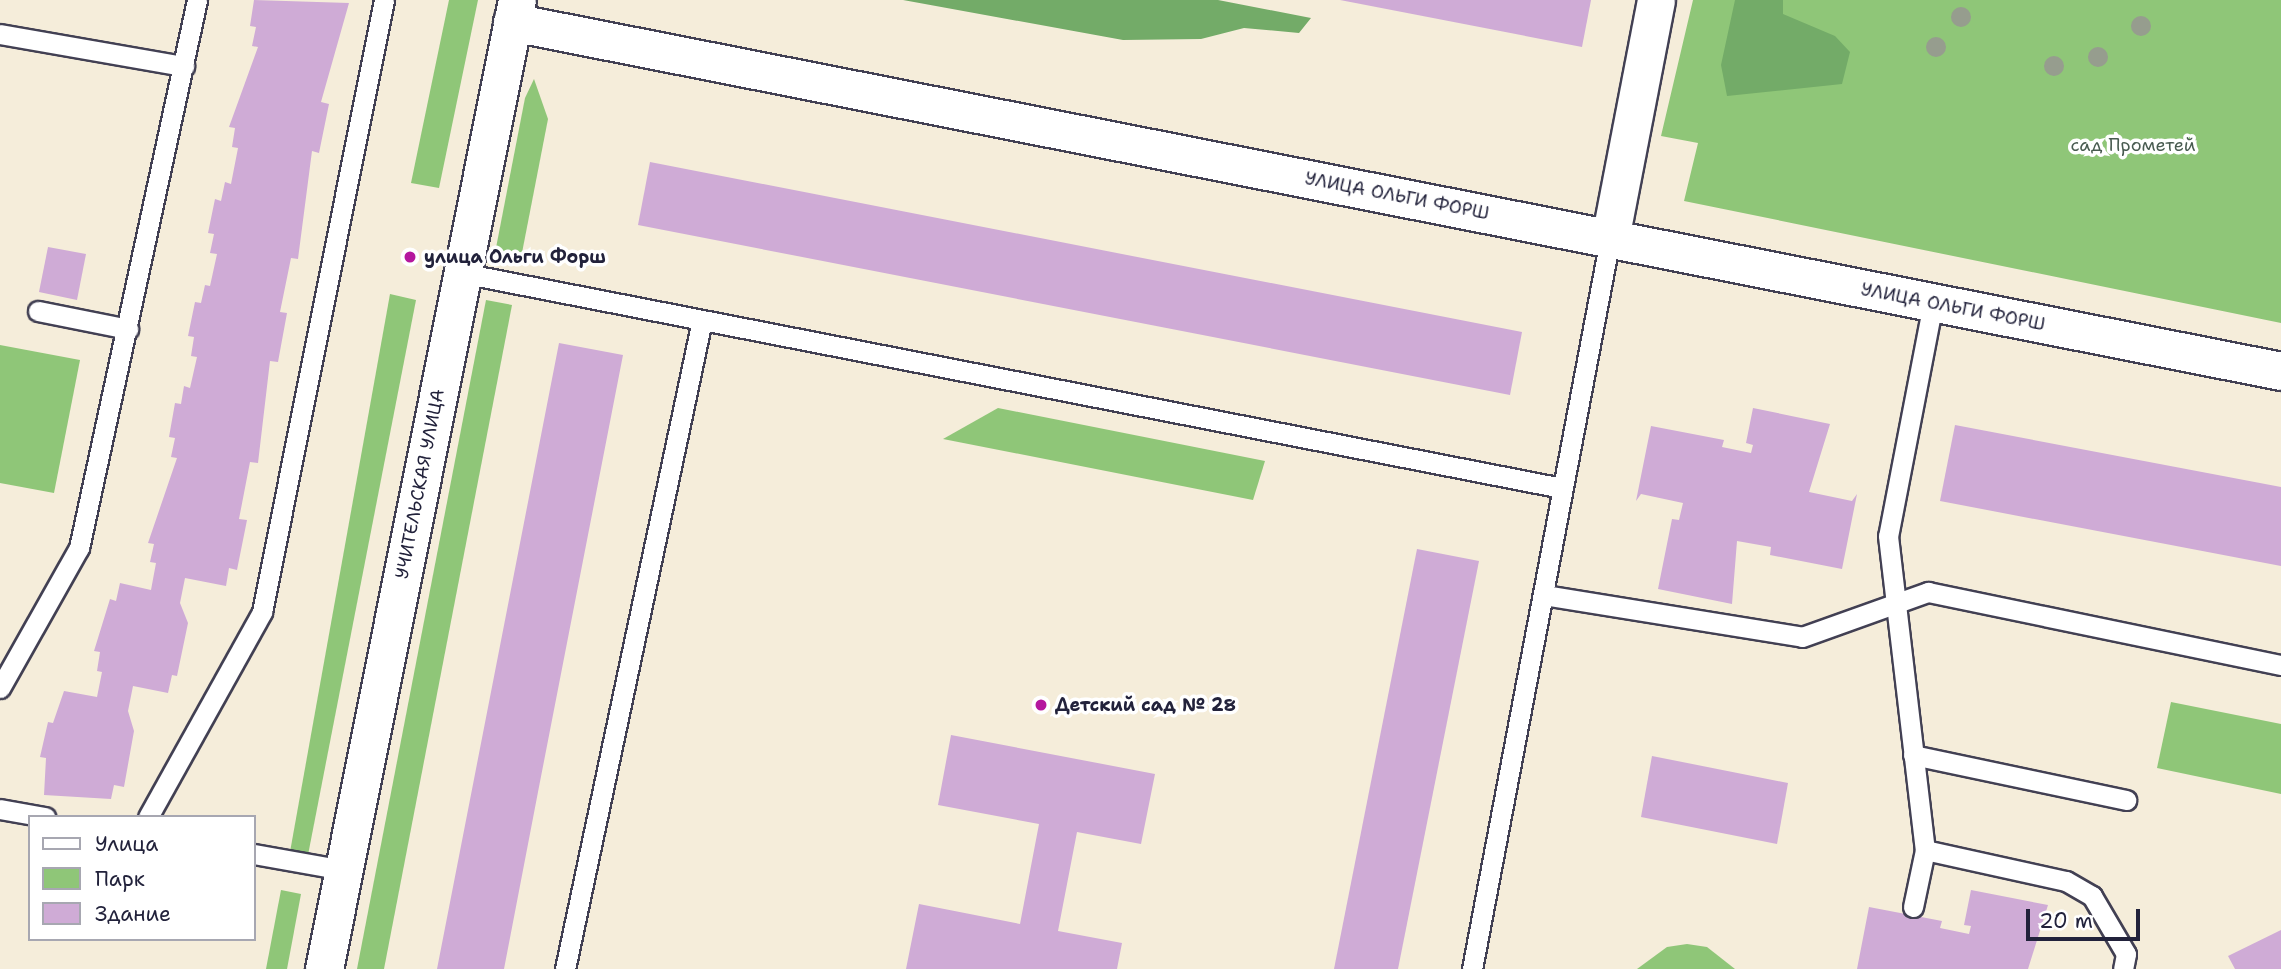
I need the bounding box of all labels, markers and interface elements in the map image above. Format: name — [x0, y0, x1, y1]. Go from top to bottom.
park label: сад Прометей — [2071, 134, 2195, 156]
street label: УЛИЦА ОЛЬГИ ФОРШ — [1303, 168, 1491, 224]
place label: улица Ольги Форш — [424, 246, 606, 268]
marker: улица Ольги Форш — [402, 249, 418, 265]
street label: УЛИЦА ОЛЬГИ ФОРШ — [1859, 279, 2047, 335]
street label: УЧИТЕЛЬСКАЯ УЛИЦА — [391, 387, 449, 581]
place label: Детский сад № 28 — [1055, 694, 1236, 716]
marker: Детский сад № 28 — [1033, 697, 1049, 713]
legend — [28, 815, 256, 941]
text: Улица — [95, 830, 158, 858]
text: Парк — [95, 865, 145, 893]
scale bar — [2029, 895, 2143, 939]
text: Здание — [95, 900, 171, 928]
text: 20 m — [2039, 907, 2093, 935]

